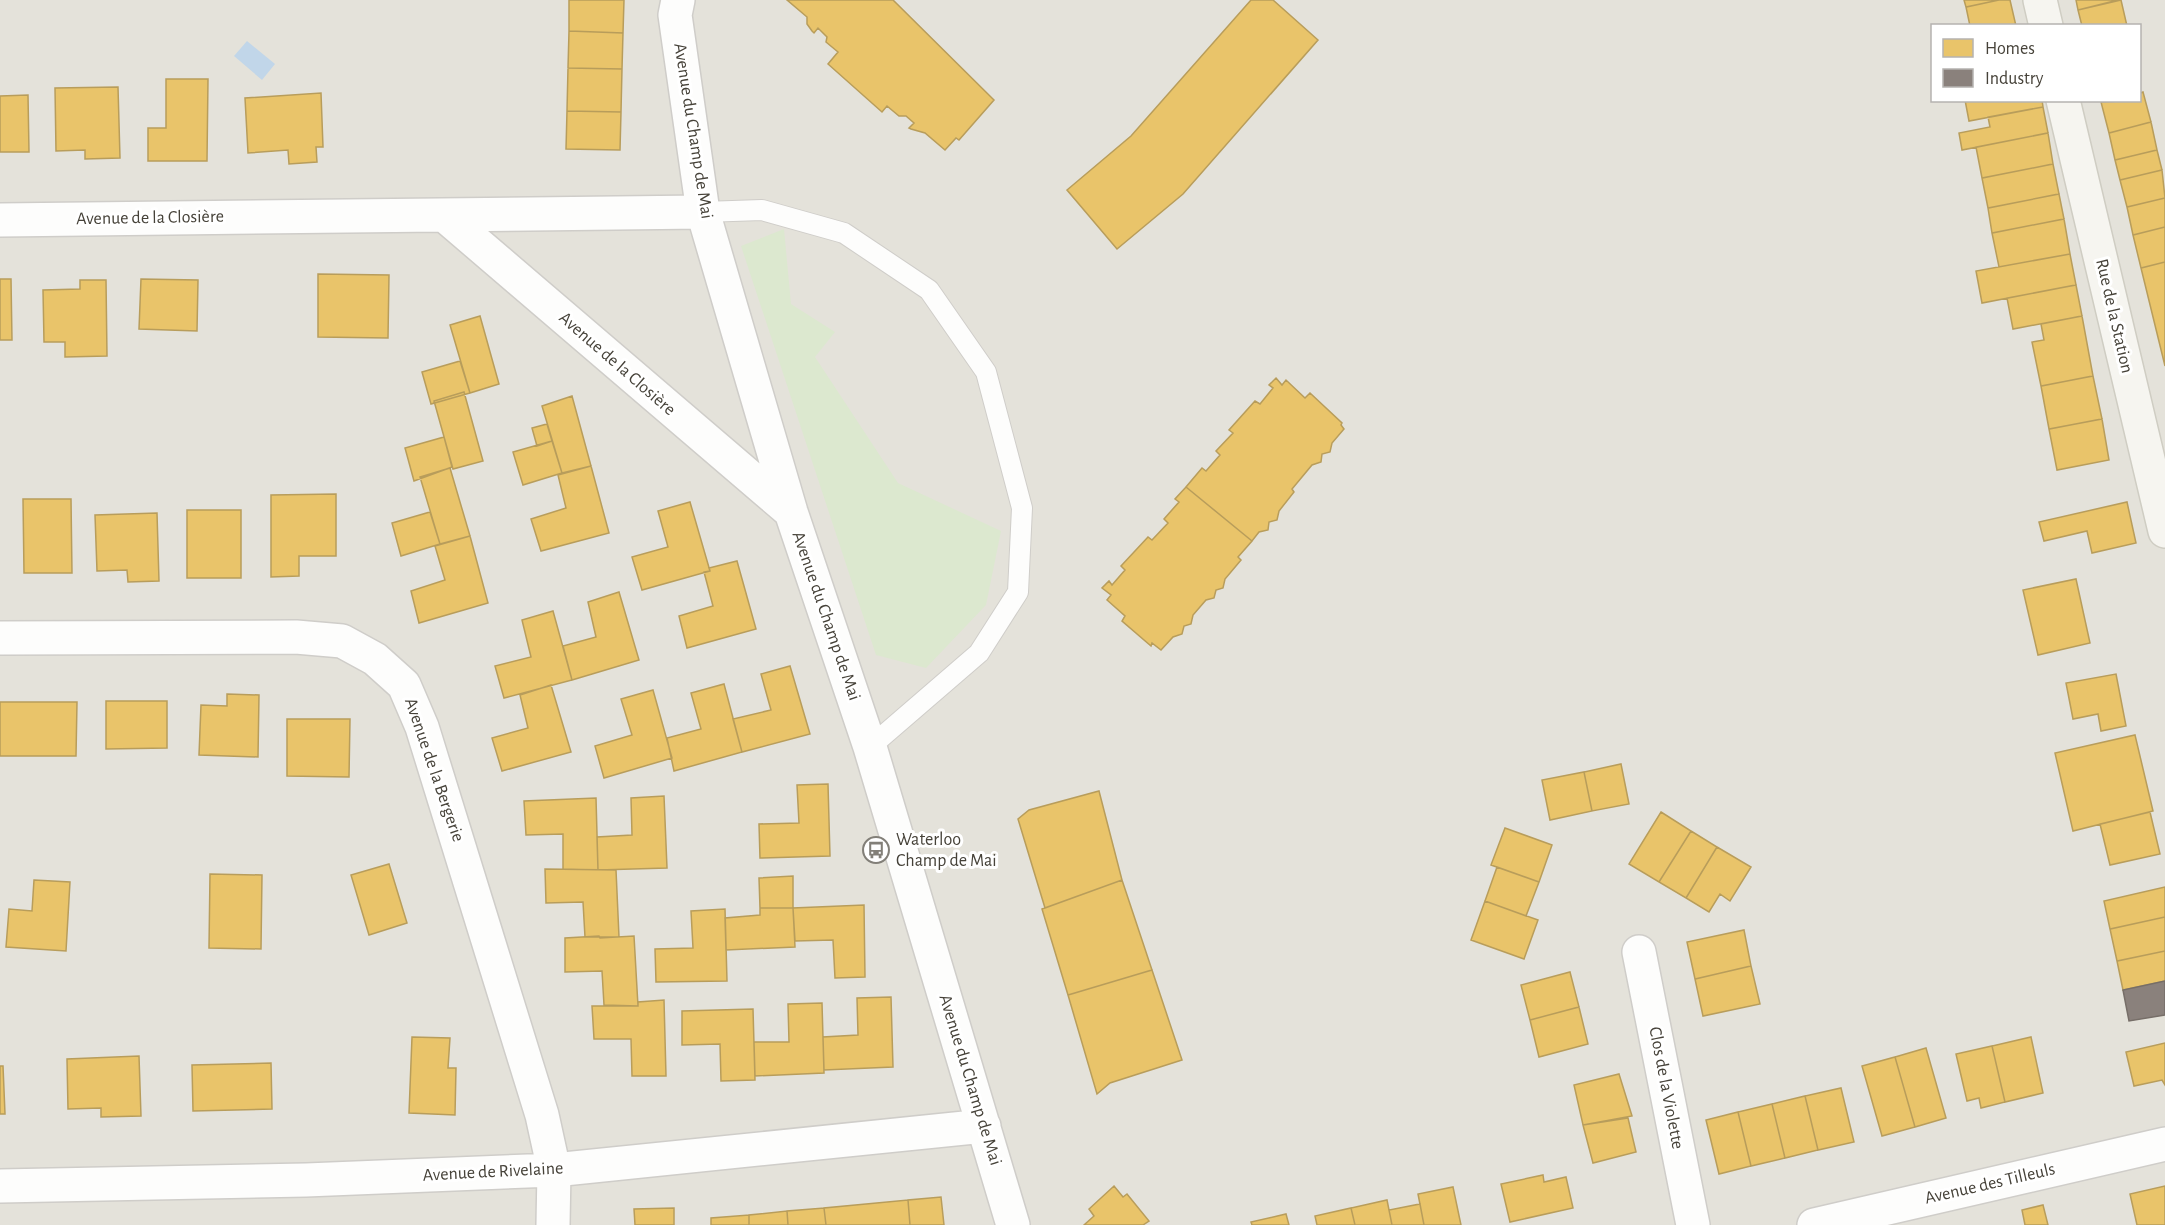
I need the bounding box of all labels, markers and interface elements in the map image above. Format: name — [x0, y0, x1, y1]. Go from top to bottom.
legend — [1931, 24, 2141, 102]
text: Homes — [1985, 40, 2035, 58]
street label: Avenue du Champ de Mai — [670, 42, 716, 220]
text: Industry — [1985, 70, 2044, 88]
street label: Avenue de la Closière — [76, 208, 224, 228]
street label: Rue de la Station — [2092, 257, 2136, 375]
street label: Avenue de la Closière — [555, 309, 679, 419]
street label: Avenue du Champ de Mai — [789, 529, 863, 703]
street label: Avenue de la Bergerie — [401, 696, 467, 844]
place label: Waterloo Champ de Mai — [896, 831, 997, 870]
bus stop icon: Waterloo Champ de Mai — [861, 835, 891, 865]
street label: Avenue du Champ de Mai — [935, 992, 1005, 1168]
street label: Clos de la Violette — [1645, 1025, 1687, 1151]
street label: Avenue de Rivelaine — [422, 1159, 564, 1185]
street label: Avenue des Tilleuls — [1923, 1160, 2057, 1208]

